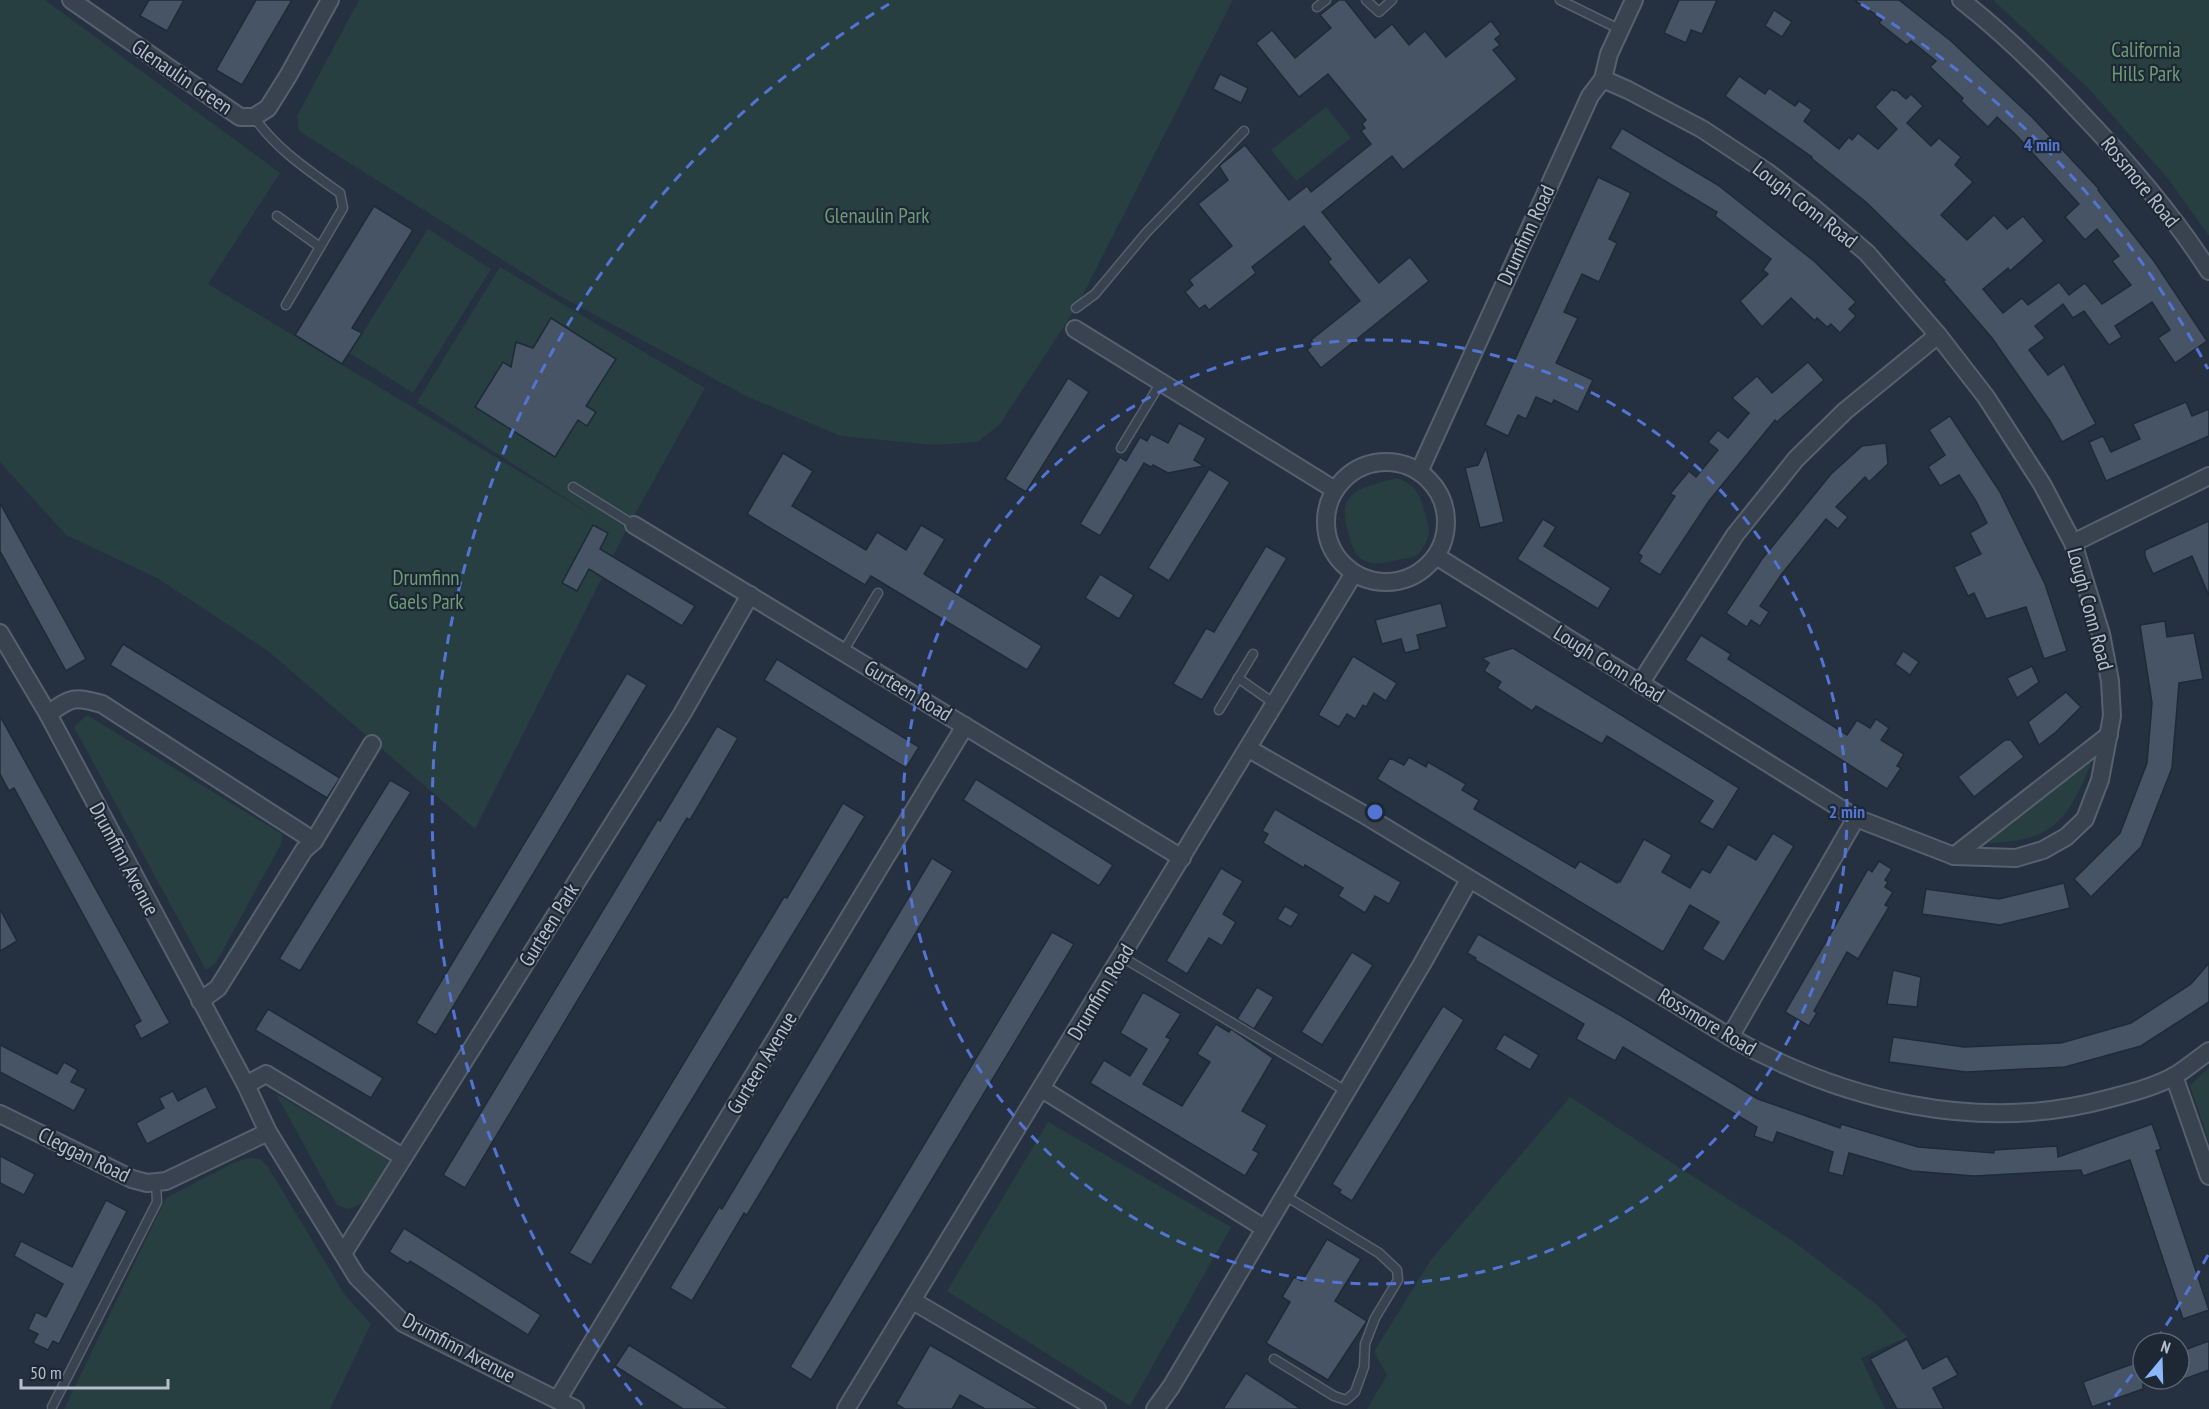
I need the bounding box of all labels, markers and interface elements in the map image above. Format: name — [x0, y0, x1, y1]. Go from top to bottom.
street label: Glenaulin Green — [127, 33, 238, 120]
park label: California Hills Park — [2111, 36, 2181, 87]
street label: Rossmore Road — [2095, 130, 2185, 233]
text: 4 min — [2024, 133, 2060, 156]
street label: Lough Conn Road — [1748, 155, 1863, 254]
street label: Drumfinn Road — [1491, 180, 1560, 289]
park label: Glenaulin Park — [825, 202, 929, 229]
street label: Lough Conn Road — [2061, 545, 2120, 673]
park label: Drumfinn Gaels Park — [388, 564, 464, 615]
street label: Lough Conn Road — [1549, 619, 1670, 708]
street label: Gurteen Road — [859, 654, 957, 727]
street label: Drumfinn Avenue — [83, 798, 166, 920]
text: 2 min — [1829, 800, 1865, 823]
centre of rings — [1365, 802, 1385, 822]
street label: Gurteen Park — [512, 878, 585, 971]
street label: Drumfinn Road — [1061, 939, 1140, 1045]
street label: Rossmore Road — [1653, 982, 1761, 1061]
street label: Gurteen Avenue — [720, 1007, 803, 1119]
street label: Cleggan Road — [34, 1121, 135, 1188]
street label: Drumfinn Avenue — [398, 1306, 520, 1389]
north arrow — [2131, 1331, 2191, 1391]
text: N — [2159, 1336, 2173, 1358]
scale bar — [21, 1352, 168, 1390]
text: 50 m — [30, 1361, 62, 1384]

